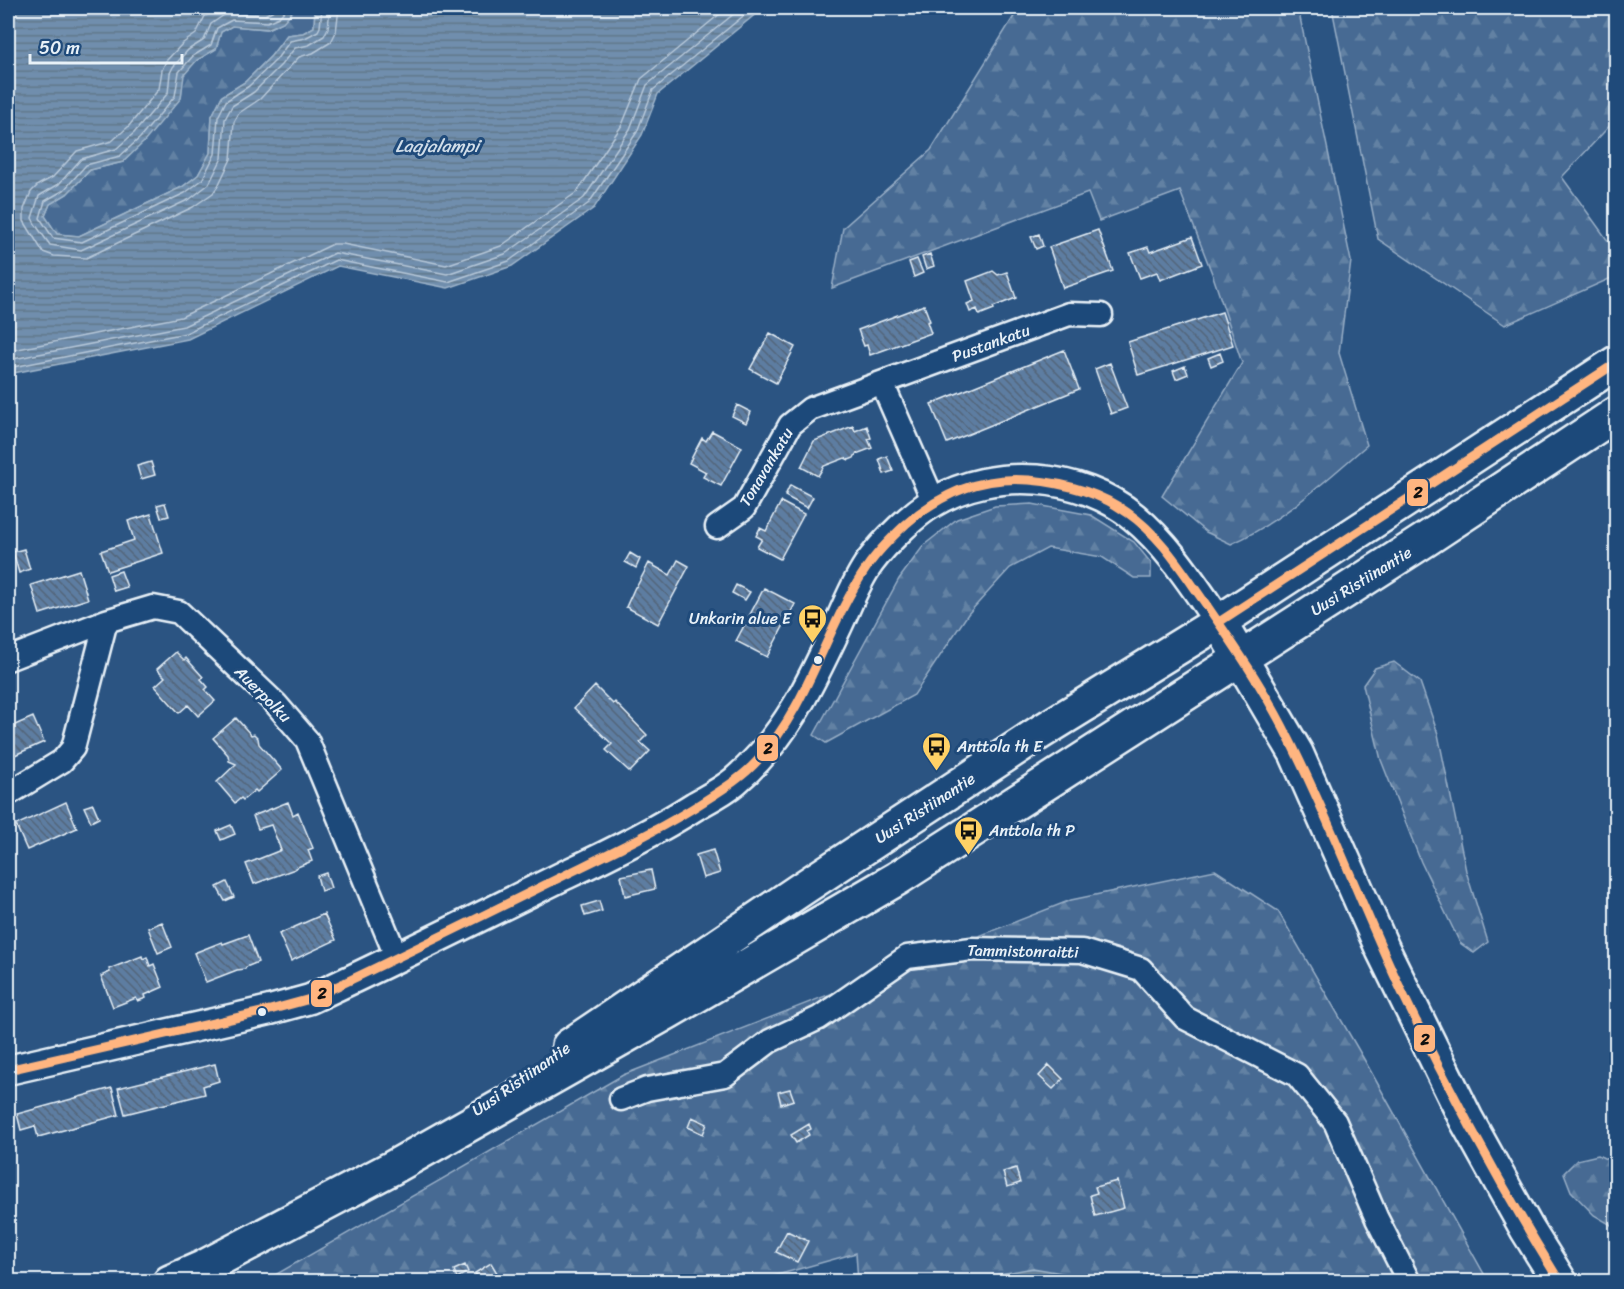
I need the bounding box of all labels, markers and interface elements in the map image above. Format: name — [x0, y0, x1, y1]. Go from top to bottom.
scale bar — [30, 27, 182, 65]
text: 50 m — [39, 32, 80, 64]
water label: Laajalampi — [395, 130, 483, 162]
street label: Pustankatu — [948, 315, 1035, 371]
street label: Tonavankatu — [731, 421, 801, 512]
line badge: 2 — [1406, 478, 1429, 507]
text: 2 — [1412, 478, 1423, 507]
street label: Uusi Ristiinantie — [1304, 538, 1418, 624]
bus stop icon: Unkarin alue E — [796, 602, 828, 644]
place label: Unkarin alue E — [689, 604, 792, 633]
unlabelled marker — [812, 654, 824, 666]
street label: Auerpolku — [227, 658, 299, 730]
bus stop icon: Anttola th E — [920, 730, 952, 772]
place label: Anttola th E — [956, 732, 1043, 761]
line badge: 2 — [756, 734, 779, 762]
text: 2 — [762, 734, 773, 763]
street label: Uusi Ristiinantie — [869, 764, 981, 852]
bus stop icon: Anttola th P — [952, 814, 984, 856]
place label: Anttola th P — [988, 816, 1075, 845]
street label: Tammistonraitti — [967, 936, 1079, 966]
line badge: 2 — [310, 979, 333, 1008]
text: 2 — [316, 979, 327, 1008]
unlabelled marker — [256, 1006, 268, 1018]
line badge: 2 — [1413, 1024, 1436, 1053]
text: 2 — [1419, 1025, 1430, 1054]
street label: Uusi Ristiinantie — [465, 1034, 577, 1124]

